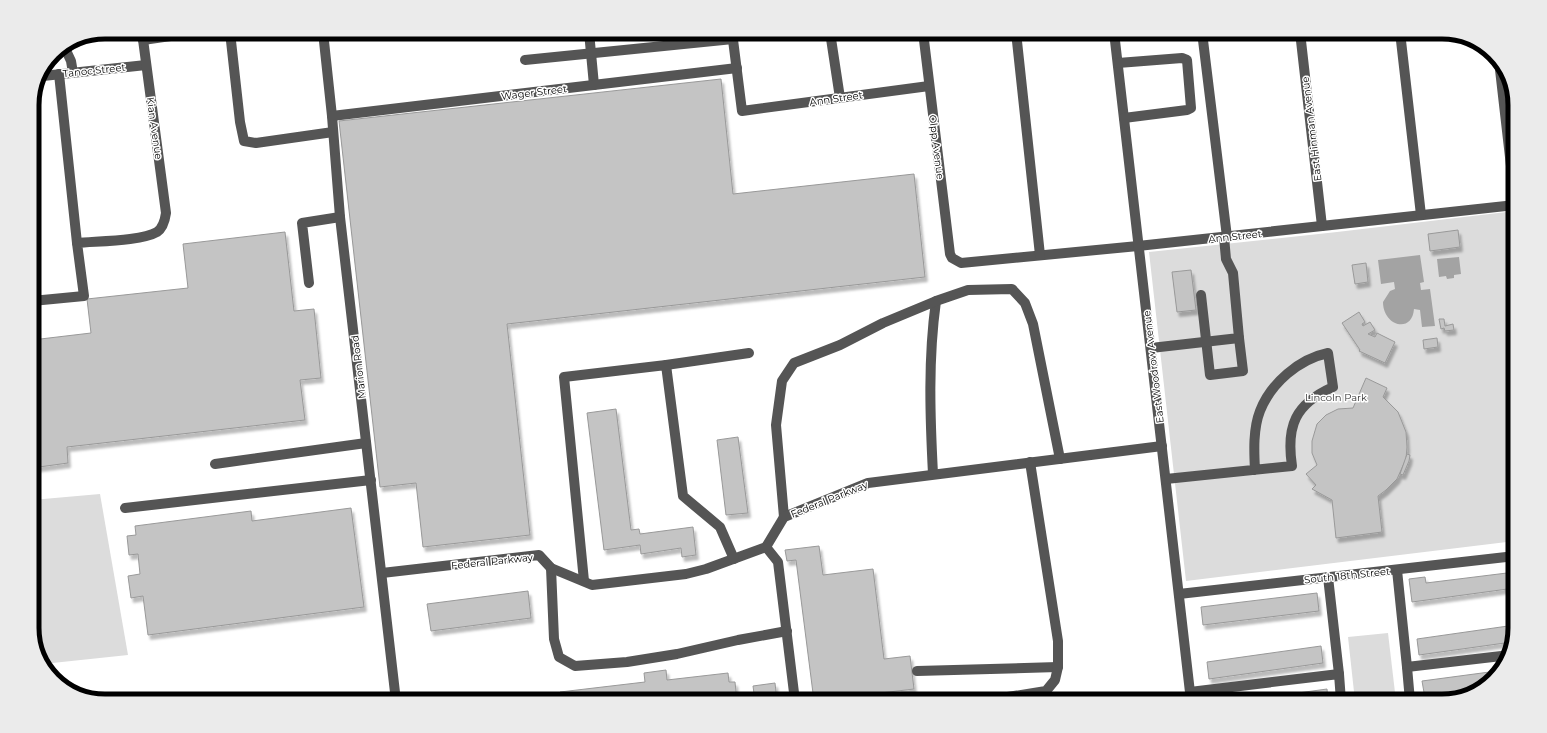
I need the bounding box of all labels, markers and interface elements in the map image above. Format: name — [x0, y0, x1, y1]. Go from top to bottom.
street label: Tanoc Street — [62, 61, 126, 80]
street label: East Hinman Avenue — [1299, 76, 1324, 182]
street label: Wager Street — [500, 82, 568, 103]
street label: Ann Street — [809, 88, 863, 109]
street label: Kian Avenue — [144, 96, 165, 160]
street label: Olpp Avenue — [926, 114, 947, 180]
street label: Ann Street — [1208, 227, 1262, 246]
street label: East Woodrow Avenue — [1140, 310, 1167, 424]
street label: Marion Road — [348, 334, 369, 399]
park label: Lincoln Park — [1305, 391, 1367, 404]
street label: Federal Parkway — [789, 478, 870, 521]
street label: Federal Parkway — [451, 551, 534, 572]
street label: South 18th Street — [1303, 565, 1391, 586]

